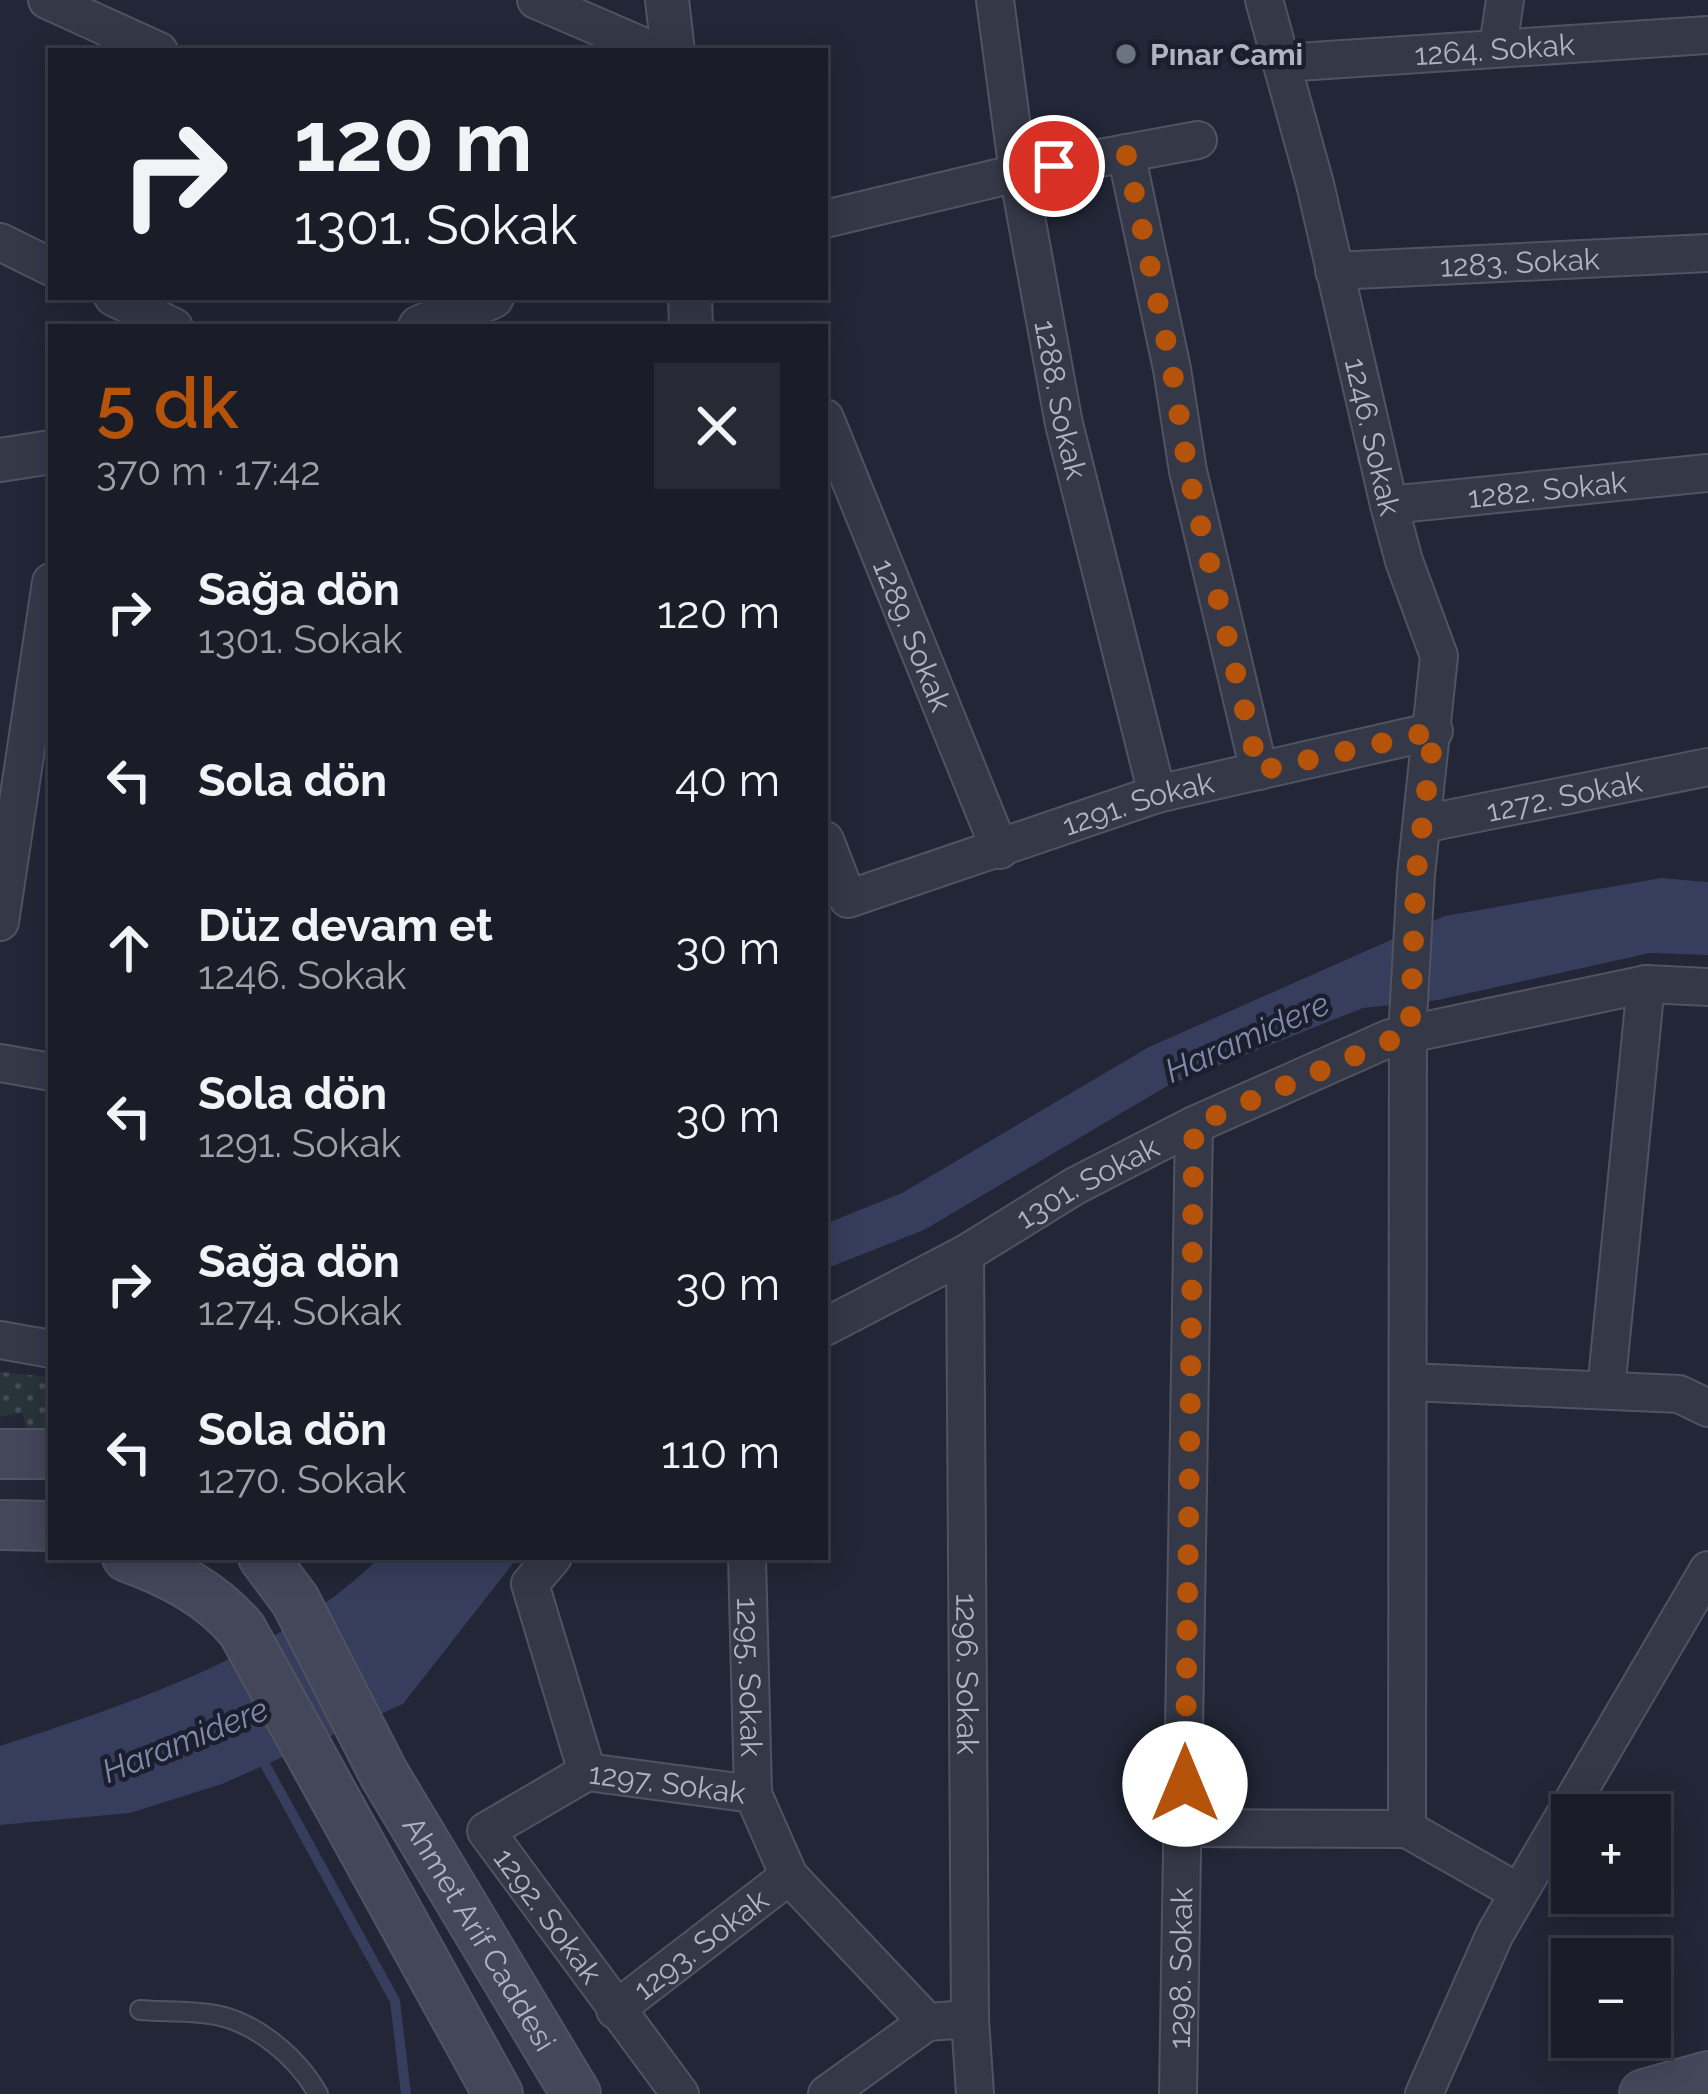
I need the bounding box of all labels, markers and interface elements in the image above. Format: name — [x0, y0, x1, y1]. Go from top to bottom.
street label: 1264. Sokak — [1413, 26, 1576, 72]
place label: Pınar Cami — [1150, 37, 1303, 72]
marker: Pınar Cami — [1113, 41, 1139, 67]
text: 120 m — [294, 92, 533, 191]
icon: right — [96, 96, 252, 252]
pin — [1003, 115, 1105, 217]
icon: arrive — [1021, 133, 1087, 199]
text: 1301. Sokak — [294, 193, 578, 257]
street label: 1283. Sokak — [1439, 241, 1601, 283]
street label: 1288. Sokak — [1028, 317, 1095, 483]
street label: 1246. Sokak — [1338, 354, 1408, 519]
text: 5 dk — [96, 360, 239, 445]
button: close — [654, 363, 780, 489]
text: 370 m · 17:42 — [96, 448, 321, 494]
street label: 1282. Sokak — [1466, 464, 1628, 514]
street label: 1289. Sokak — [866, 554, 959, 716]
text: Sağa dön — [198, 563, 400, 616]
icon: right — [96, 579, 162, 645]
text: 120 m — [657, 586, 780, 639]
text: 1301. Sokak — [198, 616, 403, 662]
icon: left — [96, 747, 162, 813]
text: Sola dön — [198, 754, 387, 807]
text: 40 m — [675, 754, 780, 807]
street label: 1272. Sokak — [1483, 763, 1645, 828]
street label: 1291. Sokak — [1058, 764, 1217, 842]
text: Düz devam et — [198, 899, 493, 952]
icon: ahead — [96, 915, 162, 981]
text: 30 m — [676, 922, 780, 975]
text: 1246. Sokak — [198, 952, 407, 998]
water label: Haramidere — [1159, 984, 1335, 1090]
text: Sola dön — [198, 1067, 387, 1120]
icon: left — [96, 1083, 162, 1149]
text: 30 m — [676, 1090, 780, 1143]
text: 1291. Sokak — [198, 1120, 401, 1166]
street label: 1301. Sokak — [1010, 1129, 1165, 1236]
text: Sağa dön — [198, 1235, 400, 1288]
icon: right — [96, 1251, 162, 1317]
text: 30 m — [676, 1258, 780, 1311]
text: 1274. Sokak — [198, 1288, 402, 1334]
text: Sola dön — [198, 1403, 387, 1456]
icon: left — [96, 1419, 162, 1485]
text: 110 m — [661, 1426, 780, 1479]
text: 1270. Sokak — [198, 1456, 406, 1502]
street label: 1296. Sokak — [950, 1593, 986, 1755]
street label: 1295. Sokak — [731, 1597, 770, 1757]
water label: Haramidere — [96, 1689, 274, 1791]
position arrow — [1122, 1721, 1248, 1847]
street label: 1297. Sokak — [587, 1755, 748, 1810]
map controls — [1551, 1794, 1671, 2058]
button: + — [1551, 1794, 1671, 1914]
street label: Ahmet Arif Caddesi — [396, 1810, 563, 2057]
street label: 1292. Sokak — [487, 1841, 610, 1990]
street label: 1293. Sokak — [627, 1881, 775, 2007]
street label: 1298. Sokak — [1161, 1887, 1199, 2049]
button: − — [1551, 1938, 1671, 2058]

